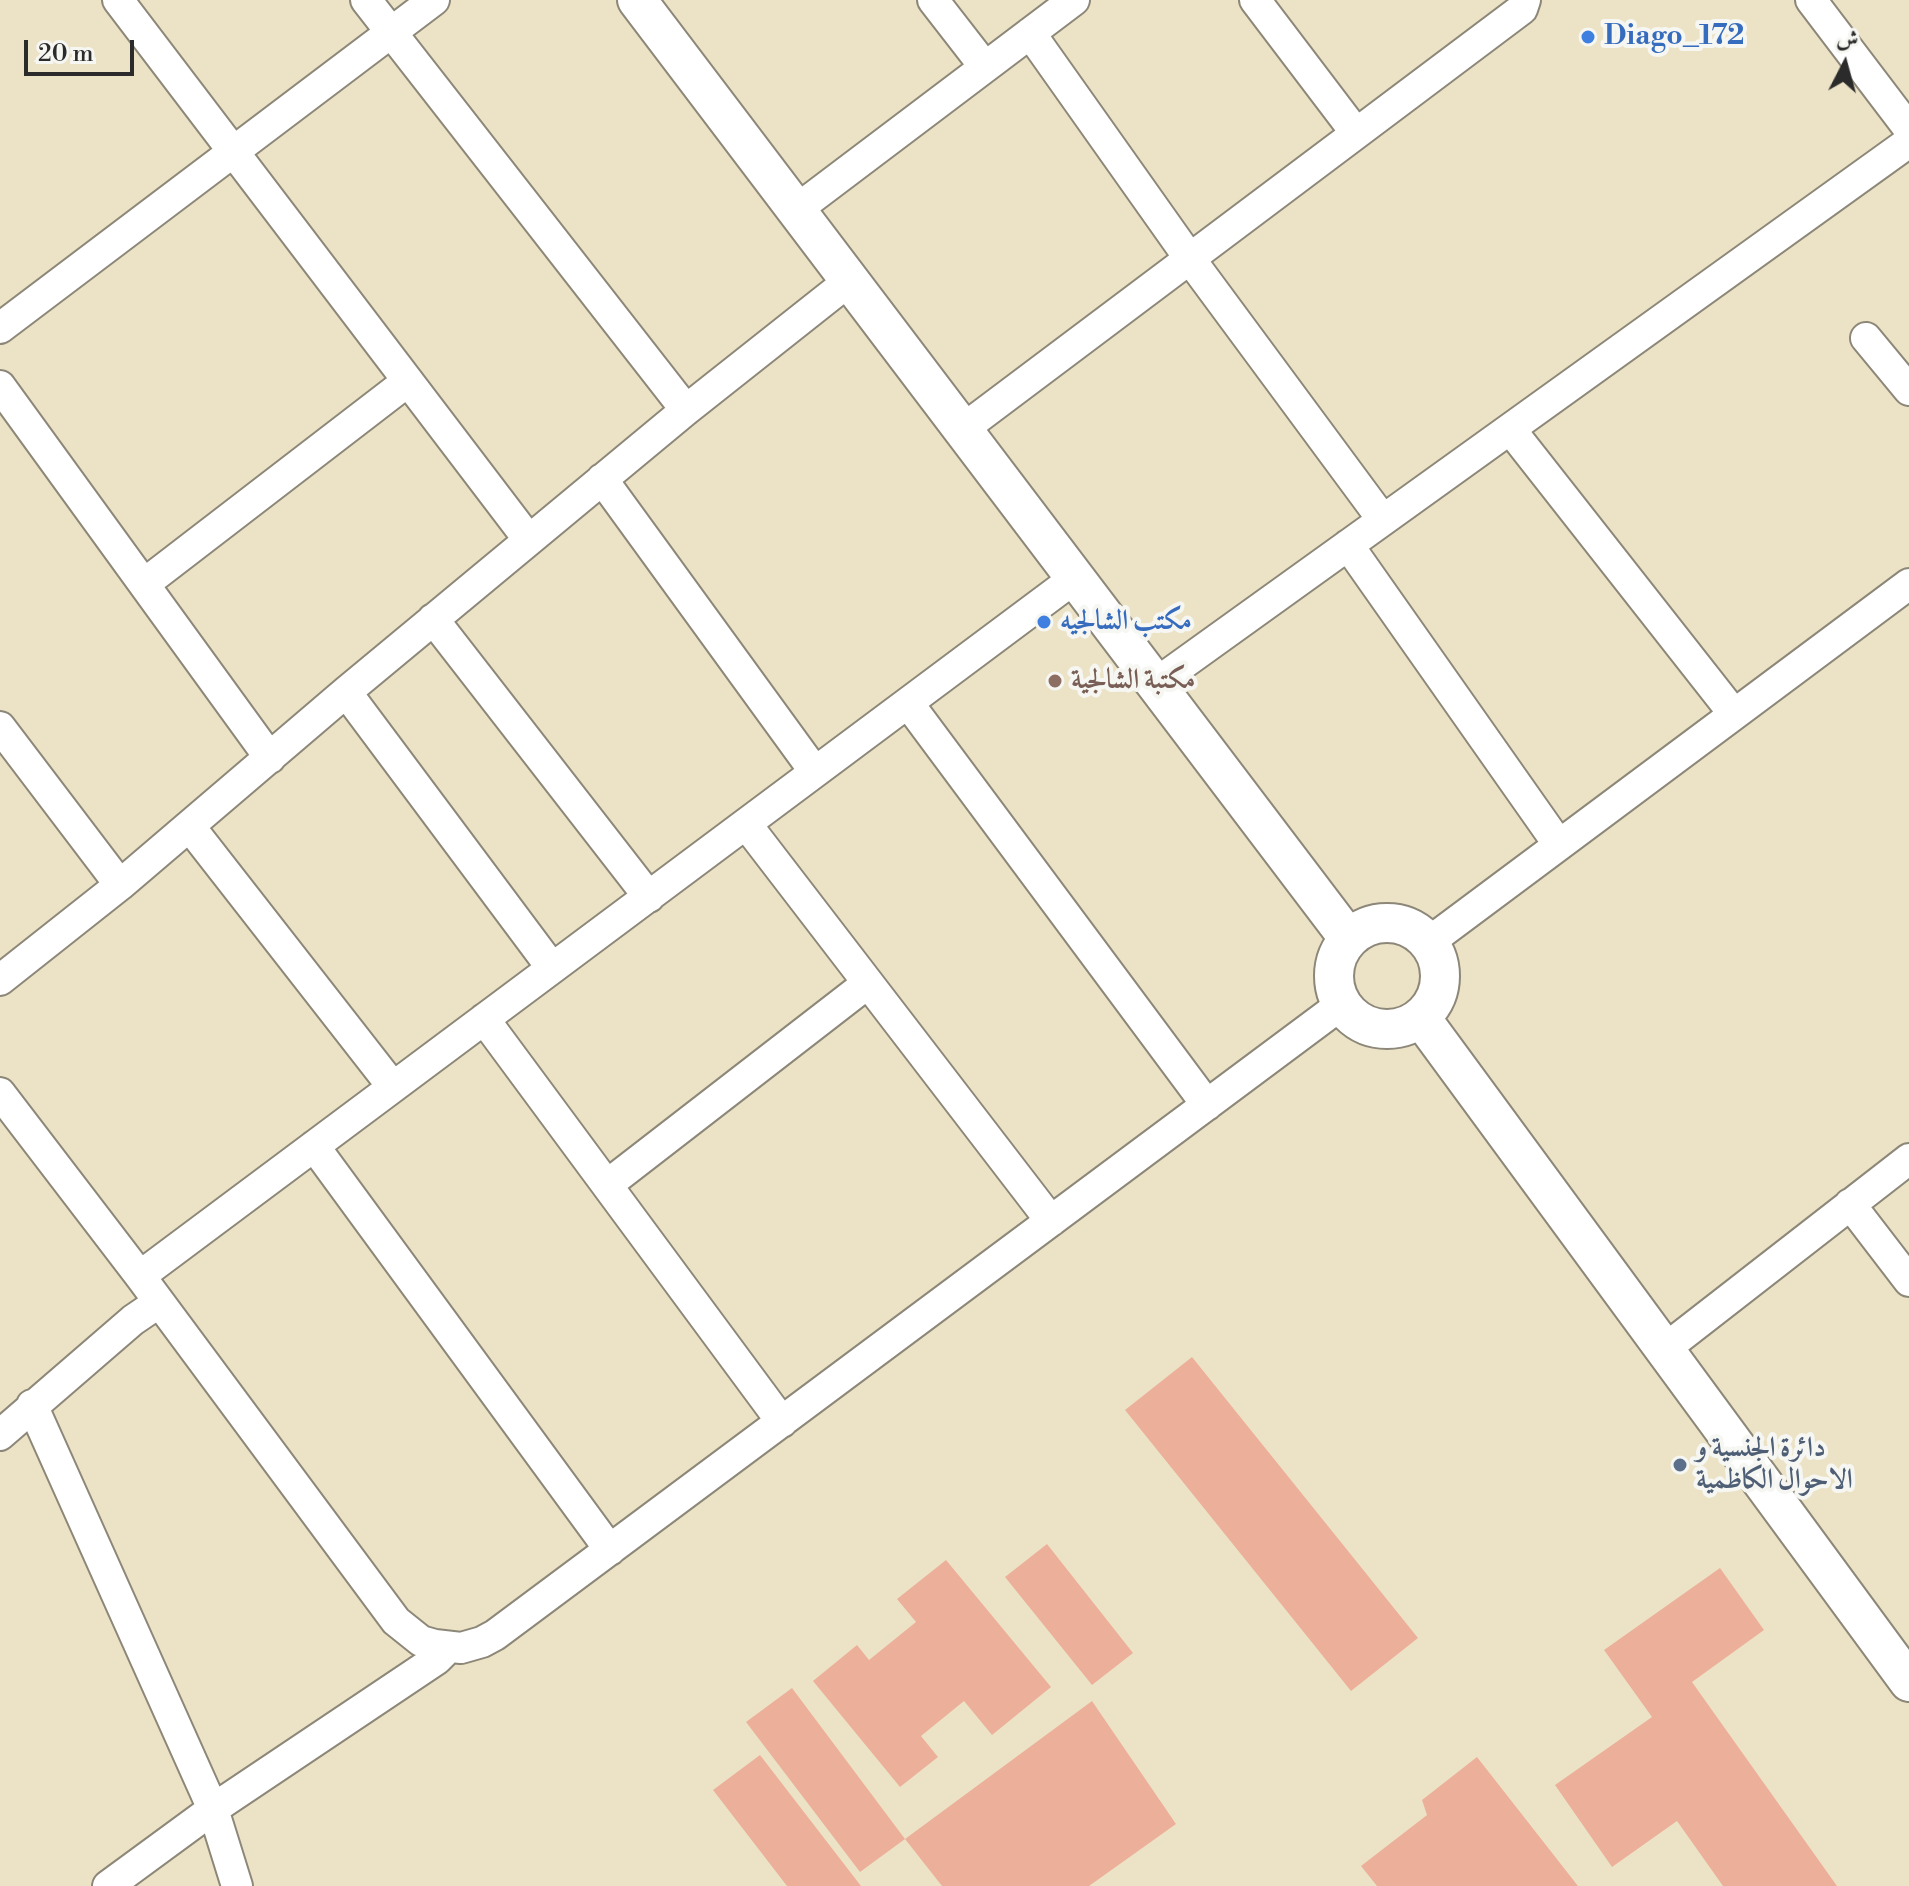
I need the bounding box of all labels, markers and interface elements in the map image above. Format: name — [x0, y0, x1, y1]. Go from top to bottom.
place label: Diago_172 — [1604, 20, 1745, 54]
scale bar — [28, 24, 138, 74]
north arrow — [1805, 24, 1885, 104]
text: ش — [1835, 25, 1860, 54]
marker: Diago_172 — [1579, 28, 1597, 46]
text: 20 m — [38, 39, 94, 69]
place label: مكتب الشالجيه — [1060, 605, 1192, 639]
marker: مكتب الشالجيه — [1035, 613, 1053, 631]
place label: مكتبة الشالجية — [1071, 664, 1196, 698]
marker: مكتبة الشالجية — [1046, 672, 1064, 690]
place label: دائرة الجنسية و الاحوال الكاظمية — [1696, 1432, 1853, 1498]
marker: دائرة الجنسية و الاحوال الكاظمية — [1671, 1456, 1689, 1474]

